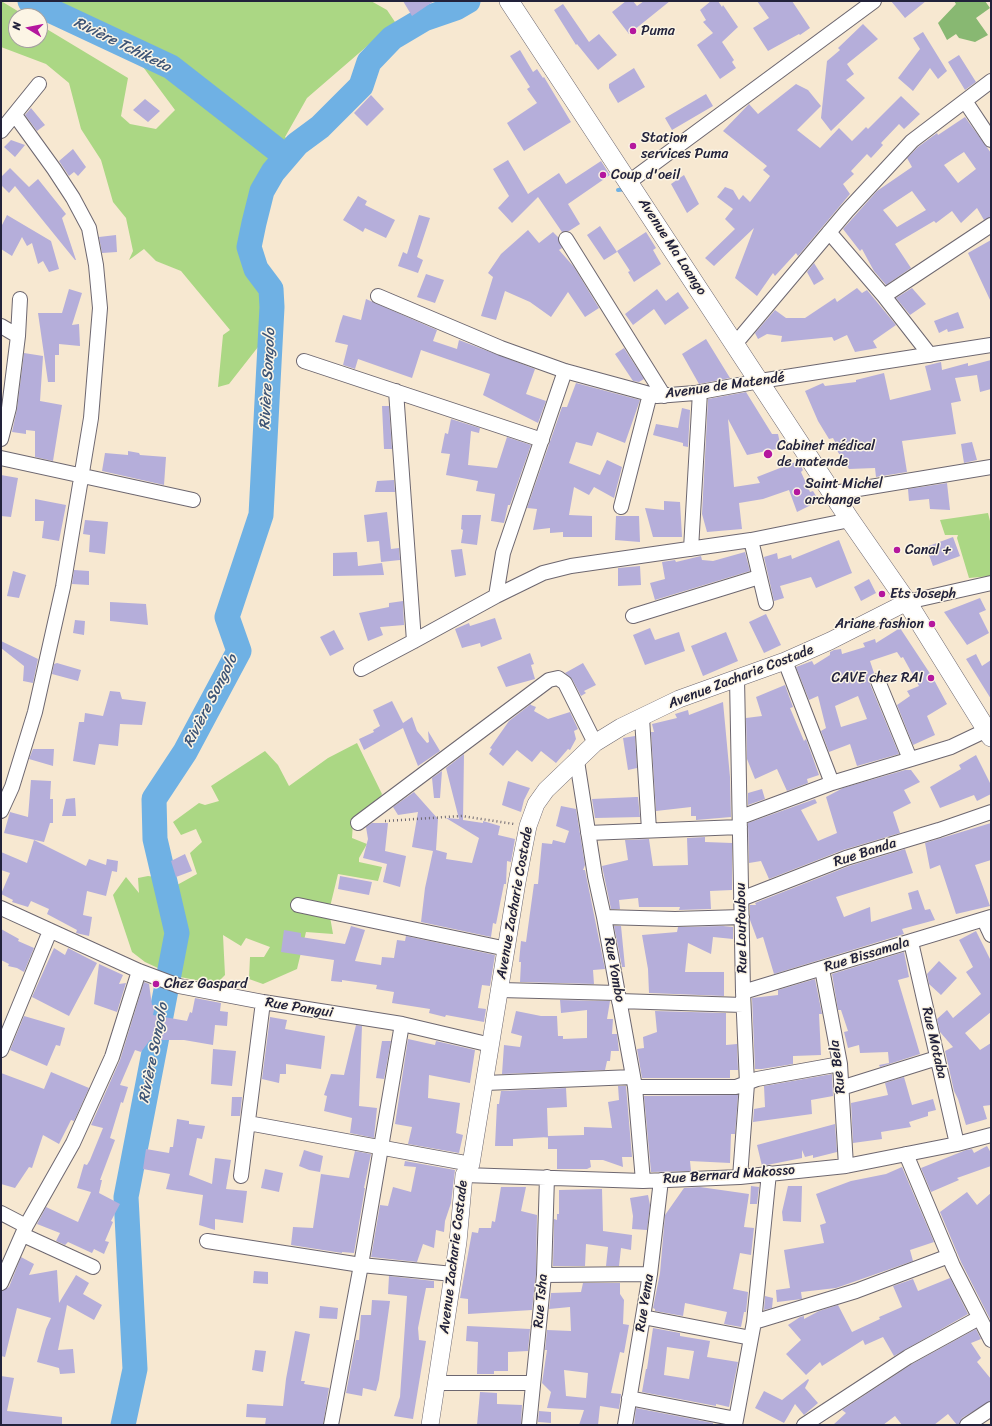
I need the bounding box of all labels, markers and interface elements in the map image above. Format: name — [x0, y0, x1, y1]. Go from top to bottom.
north arrow — [8, 8, 48, 48]
water label: Rivière Tchiketa — [71, 14, 173, 76]
text: N — [7, 21, 27, 31]
place label: Puma — [641, 23, 675, 39]
marker: Puma — [628, 26, 638, 36]
place label: Station services Puma — [641, 130, 728, 162]
marker: Station services Puma — [628, 141, 638, 151]
place label: Coup d'oeil — [611, 167, 680, 183]
marker: Coup d'oeil — [598, 170, 608, 180]
street label: Avenue Ma Loango — [634, 195, 710, 299]
water label: Rivière Songolo — [256, 328, 280, 430]
street label: Avenue de Matendé — [664, 369, 786, 403]
place label: Cabinet médical de matende — [777, 438, 875, 470]
marker: Cabinet médical de matende — [762, 448, 774, 460]
place label: Saint Michel archange — [805, 476, 883, 508]
marker: Saint Michel archange — [792, 487, 802, 497]
place label: Canal + — [905, 542, 952, 558]
marker: Canal + — [892, 545, 902, 555]
place label: Ets Joseph — [890, 586, 956, 602]
marker: Ets Joseph — [877, 589, 887, 599]
place label: Ariane fashion — [835, 616, 924, 632]
marker: Ariane fashion — [927, 619, 937, 629]
street label: Avenue Zacharie Costade — [666, 642, 816, 712]
water label: Rivière Songolo — [180, 652, 242, 750]
place label: CAVE chez RAI — [832, 670, 923, 686]
marker: CAVE chez RAI — [926, 673, 936, 683]
street label: Avenue Zacharie Costade — [493, 826, 537, 980]
street label: Rue Banda — [832, 835, 898, 871]
street label: Rue Loufoubou — [733, 883, 751, 973]
street label: Rue Bissamala — [822, 934, 912, 976]
street label: Rue Yombo — [600, 936, 628, 1004]
place label: Chez Gaspard — [164, 976, 247, 992]
marker: Chez Gaspard — [151, 979, 161, 989]
street label: Rue Pangui — [264, 994, 334, 1022]
water label: Rivière Songolo — [135, 1002, 173, 1104]
street label: Rue Motaba — [918, 1006, 950, 1080]
street label: Rue Bela — [826, 1039, 850, 1095]
street label: Rue Bernard Makosso — [663, 1162, 795, 1188]
street label: Avenue Zacharie Costade — [436, 1179, 472, 1335]
street label: Rue Tsha — [530, 1273, 552, 1329]
street label: Rue Yema — [632, 1273, 658, 1333]

